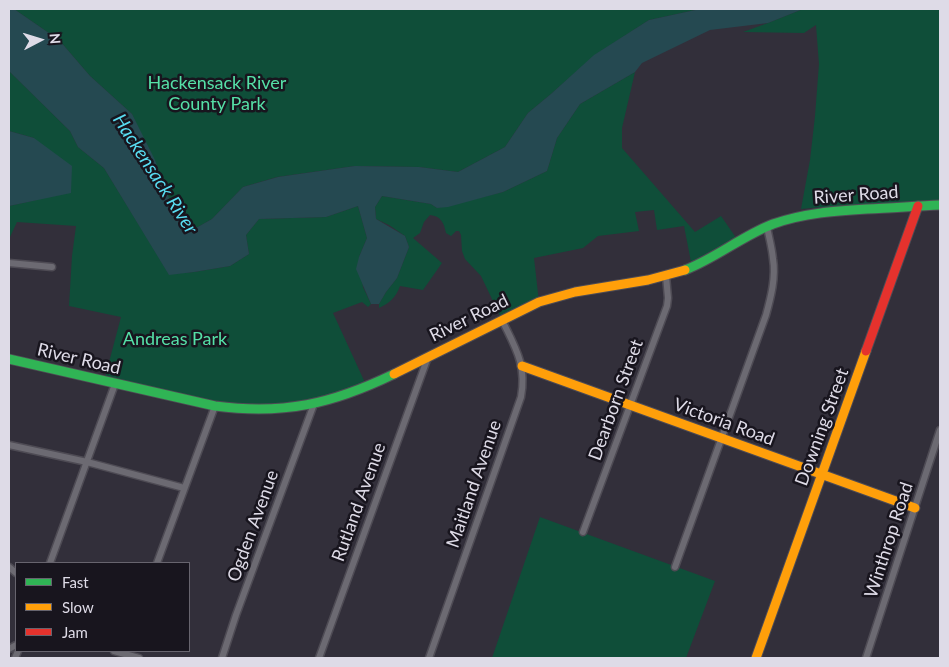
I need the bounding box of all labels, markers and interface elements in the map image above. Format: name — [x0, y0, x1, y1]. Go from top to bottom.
north arrow — [15, 15, 65, 65]
text: N — [47, 33, 64, 45]
park label: Hackensack River County Park — [148, 72, 286, 115]
water label: Hackensack River — [108, 110, 202, 238]
street label: River Road — [813, 181, 899, 209]
street label: River Road — [426, 290, 512, 346]
park label: Andreas Park — [123, 328, 227, 350]
street label: Dearborn Street — [584, 336, 648, 464]
street label: River Road — [35, 339, 123, 379]
street label: Downing Street — [791, 365, 853, 489]
street label: Victoria Road — [670, 394, 778, 450]
street label: Maitland Avenue — [442, 417, 506, 551]
street label: Rutland Avenue — [327, 440, 391, 564]
street label: Ogden Avenue — [223, 467, 283, 585]
street label: Winthrop Road — [860, 479, 918, 601]
legend — [15, 562, 190, 652]
text: Fast — [62, 573, 89, 591]
text: Slow — [62, 598, 94, 616]
text: Jam — [62, 623, 88, 641]

